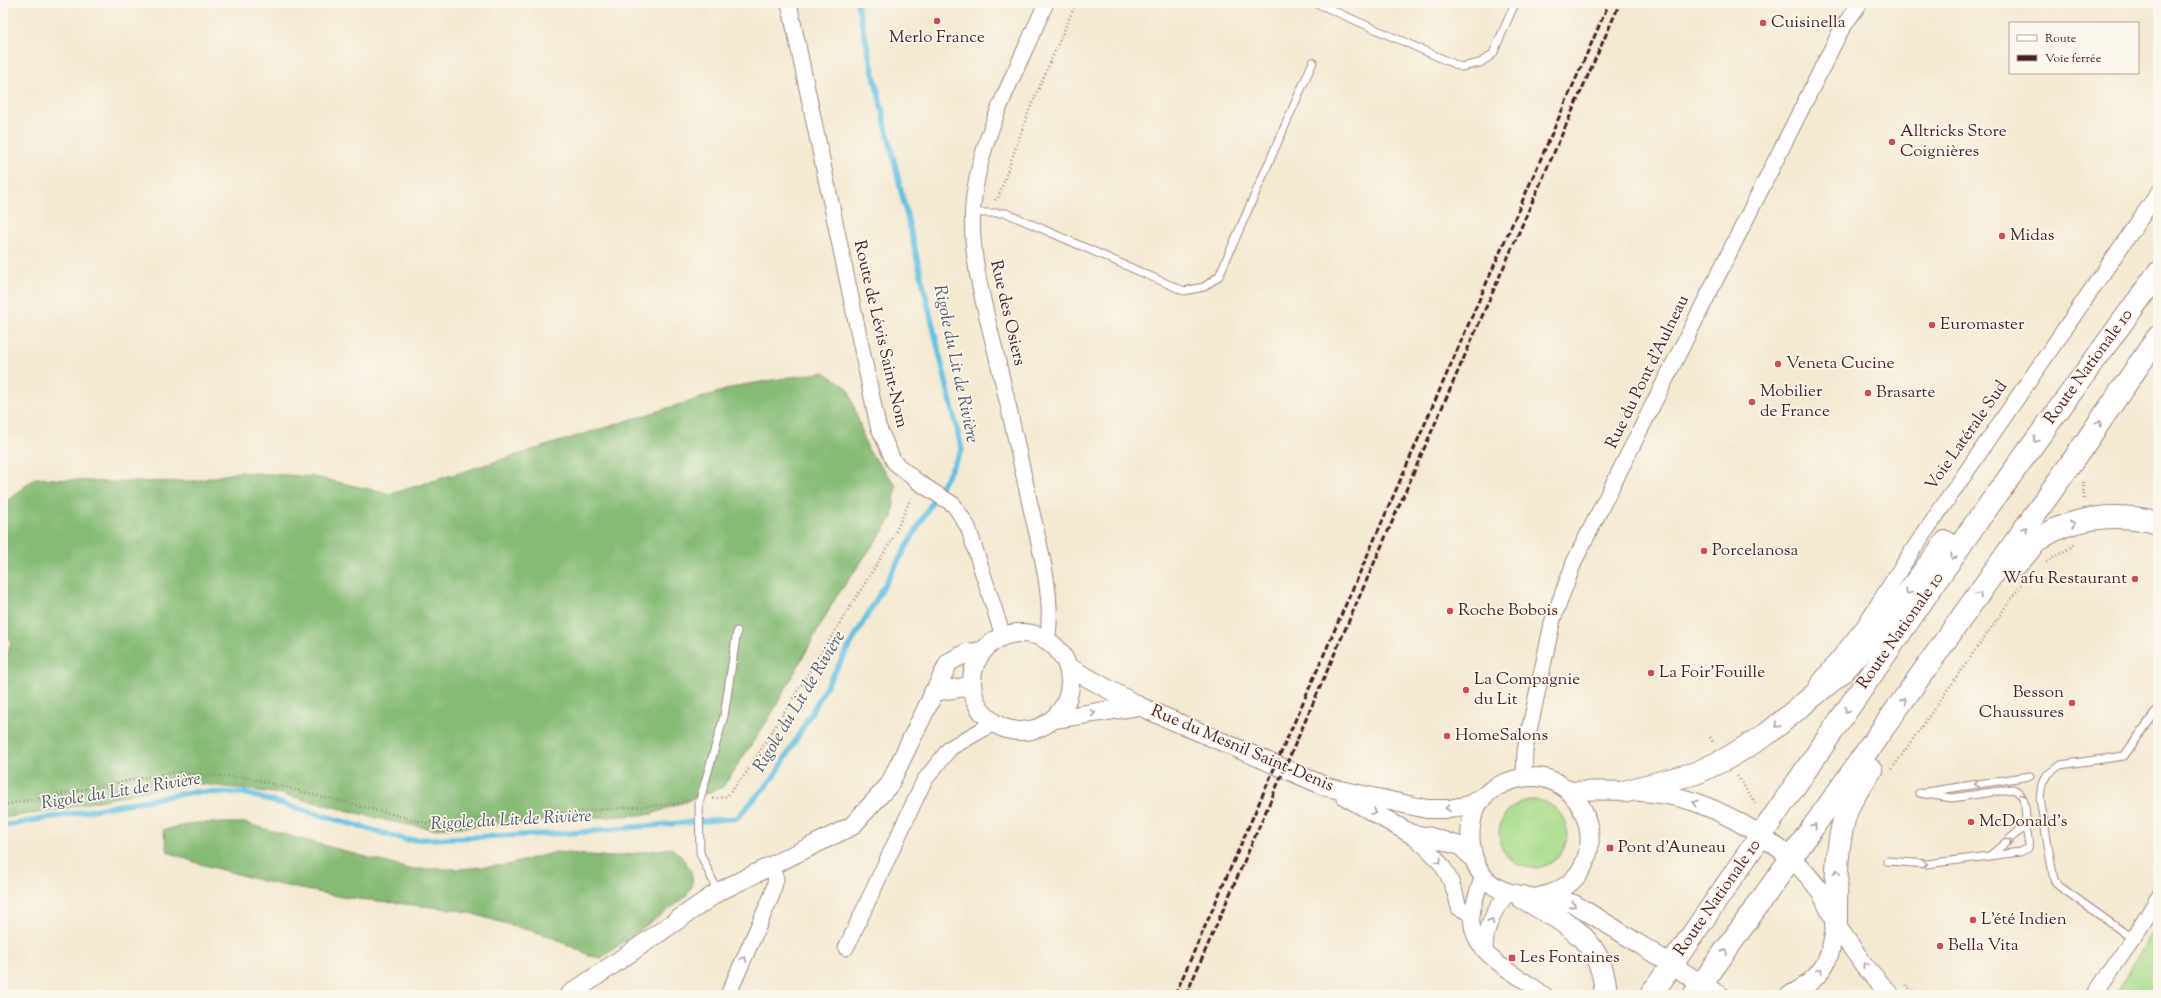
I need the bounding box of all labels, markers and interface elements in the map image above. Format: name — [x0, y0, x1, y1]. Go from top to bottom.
place label: Cuisinella — [1771, 11, 1846, 35]
marker: Merlo France — [932, 16, 942, 26]
marker: Cuisinella — [1758, 18, 1768, 28]
legend — [2009, 22, 2139, 74]
place label: Merlo France — [889, 26, 985, 50]
text: Route — [2045, 30, 2077, 48]
text: Voie ferrée — [2045, 50, 2102, 68]
place label: Alltricks Store Coignières — [1900, 120, 2007, 164]
marker: Alltricks Store Coignières — [1887, 137, 1897, 147]
place label: Midas — [2010, 224, 2055, 248]
marker: Midas — [1997, 231, 2007, 241]
street label: Route de Lévis Saint-Nom — [847, 238, 913, 430]
street label: Rue des Osiers — [983, 258, 1031, 368]
water label: Rigole du Lit de Rivière — [926, 283, 984, 445]
street label: Rue du Pont d'Aulneau — [1600, 291, 1696, 453]
street label: Route Nationale 10 — [2039, 304, 2139, 430]
place label: Euromaster — [1940, 313, 2025, 337]
marker: Euromaster — [1927, 320, 1937, 330]
place label: Veneta Cucine — [1786, 352, 1895, 376]
marker: Veneta Cucine — [1773, 359, 1783, 369]
street label: Voie Latérale Sud — [1920, 376, 2014, 496]
place label: Mobilier de France — [1760, 380, 1830, 424]
place label: Brasarte — [1876, 381, 1935, 405]
marker: Brasarte — [1863, 388, 1873, 398]
marker: Mobilier de France — [1747, 397, 1757, 407]
one-way arrow — [2094, 420, 2102, 427]
one-way arrow — [2034, 435, 2041, 442]
one-way arrow — [2070, 520, 2077, 529]
one-way arrow — [2020, 526, 2028, 533]
place label: Porcelanosa — [1712, 539, 1798, 563]
marker: Porcelanosa — [1699, 546, 1709, 556]
one-way arrow — [1950, 553, 1958, 560]
place label: Wafu Restaurant — [2003, 567, 2127, 591]
street label: Route Nationale 10 — [1852, 568, 1950, 694]
marker: Wafu Restaurant — [2130, 574, 2140, 584]
one-way arrow — [1905, 588, 1912, 595]
one-way arrow — [1974, 592, 1982, 599]
place label: Roche Bobois — [1458, 599, 1558, 623]
marker: Roche Bobois — [1445, 606, 1455, 616]
water label: Rigole du Lit de Rivière — [747, 626, 853, 778]
place label: La Foir'Fouille — [1659, 661, 1765, 685]
place label: La Compagnie du Lit — [1474, 668, 1580, 712]
marker: La Foir'Fouille — [1646, 668, 1656, 678]
place label: Besson Chaussures — [1979, 681, 2064, 725]
marker: La Compagnie du Lit — [1461, 685, 1471, 695]
one-way arrow — [1899, 698, 1907, 705]
marker: Besson Chaussures — [2067, 698, 2077, 708]
street label: Rue du Mesnil Saint-Denis — [1147, 700, 1337, 799]
one-way arrow — [1844, 706, 1852, 713]
one-way arrow — [1090, 709, 1096, 718]
one-way arrow — [1774, 721, 1782, 728]
place label: HomeSalons — [1455, 724, 1548, 748]
marker: HomeSalons — [1442, 731, 1452, 741]
water label: Rigole du Lit de Rivière — [39, 767, 203, 817]
one-way arrow — [1974, 779, 1980, 788]
one-way arrow — [2018, 794, 2025, 801]
one-way arrow — [1691, 799, 1698, 808]
water label: Rigole du Lit de Rivière — [430, 804, 592, 838]
one-way arrow — [1445, 804, 1451, 813]
one-way arrow — [1370, 807, 1377, 814]
place label: McDonald's — [1979, 810, 2068, 834]
marker: McDonald's — [1966, 817, 1976, 827]
one-way arrow — [1809, 824, 1816, 831]
street label: Route Nationale 10 — [1669, 835, 1767, 961]
place label: Pont d'Auneau — [1618, 836, 1726, 860]
one-way arrow — [2004, 838, 2011, 845]
marker: Pont d'Auneau — [1605, 843, 1615, 853]
one-way arrow — [1434, 856, 1441, 863]
one-way arrow — [1922, 859, 1928, 868]
one-way arrow — [1832, 869, 1841, 875]
one-way arrow — [1569, 900, 1576, 908]
place label: L'été Indien — [1981, 908, 2067, 932]
marker: L'été Indien — [1968, 915, 1978, 925]
one-way arrow — [1486, 917, 1494, 925]
place label: Bella Vita — [1948, 934, 2019, 958]
marker: Bella Vita — [1935, 941, 1945, 951]
place label: Les Fontaines — [1520, 946, 1620, 970]
one-way arrow — [1720, 949, 1728, 956]
marker: Les Fontaines — [1507, 953, 1517, 963]
one-way arrow — [739, 956, 747, 963]
one-way arrow — [1862, 962, 1870, 969]
one-way arrow — [1815, 968, 1823, 975]

